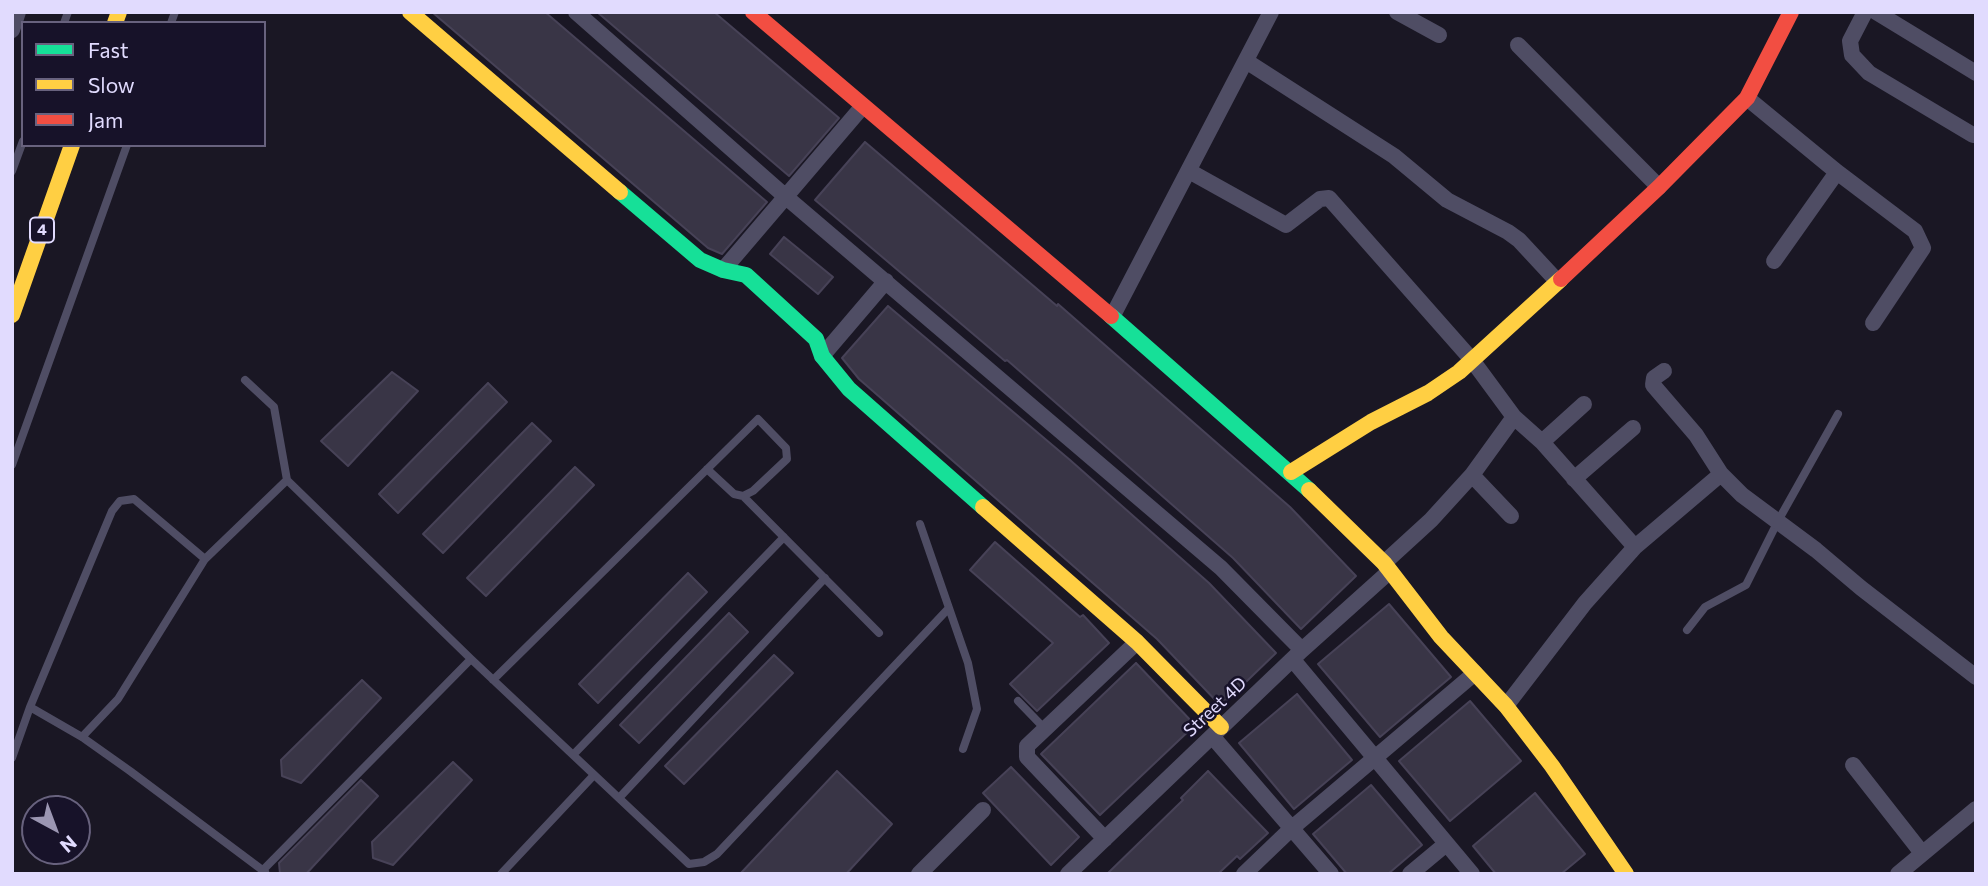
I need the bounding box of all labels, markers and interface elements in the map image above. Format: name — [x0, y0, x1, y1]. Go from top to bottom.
legend — [21, 21, 266, 147]
text: Fast — [88, 37, 129, 62]
text: Slow — [88, 72, 135, 97]
text: Jam — [88, 107, 123, 132]
road number: 4 — [30, 218, 54, 242]
street label: Street 4D — [1179, 672, 1251, 742]
north arrow — [21, 795, 91, 865]
text: N — [56, 831, 82, 858]

